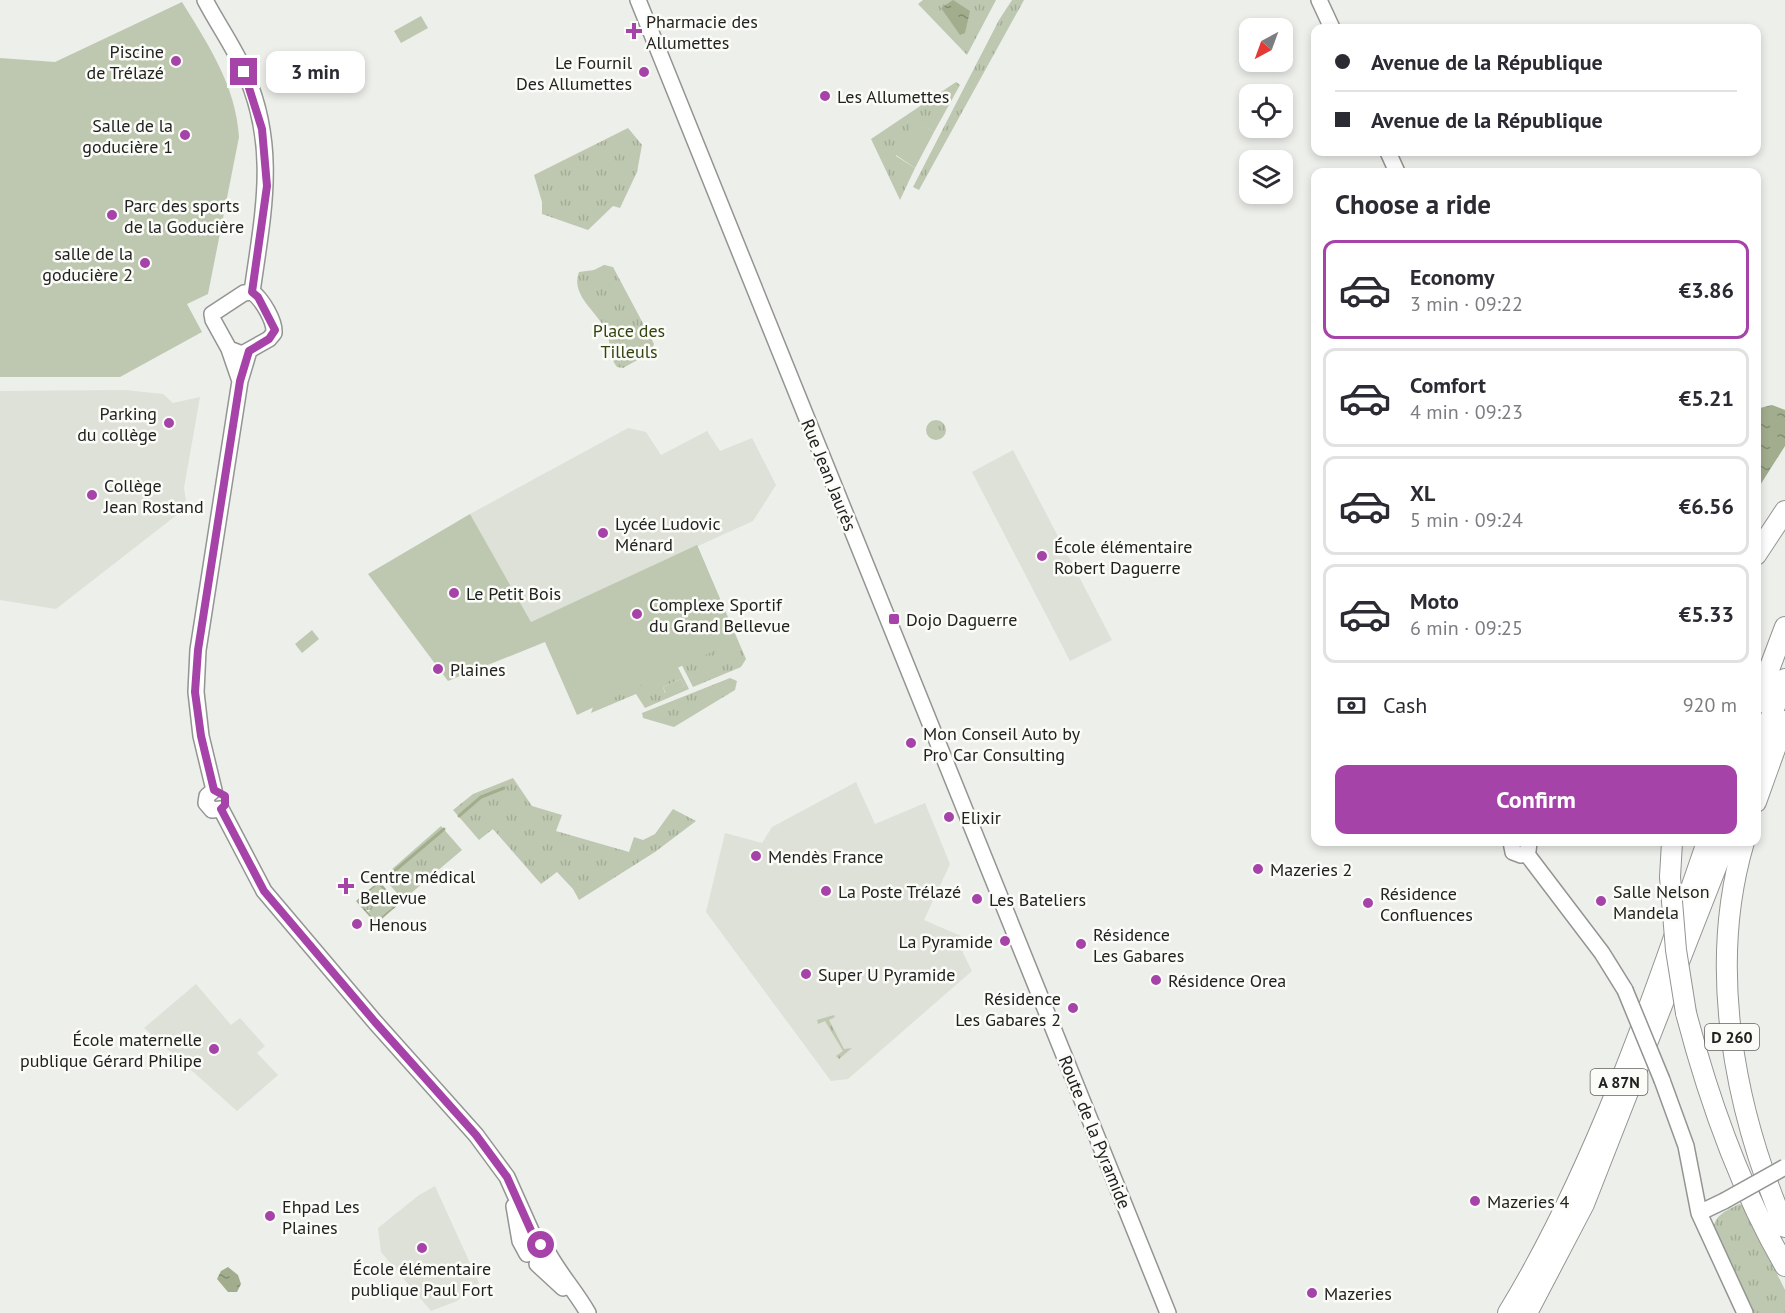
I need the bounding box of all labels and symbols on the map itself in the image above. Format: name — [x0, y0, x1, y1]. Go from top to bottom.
place label: Pharmacie des Allumettes — [646, 10, 758, 54]
north arrow — [1239, 18, 1293, 72]
marker: Pharmacie des Allumettes — [627, 24, 641, 38]
place label: Piscine de Trélazé — [86, 40, 164, 84]
callout: 3 min — [265, 51, 364, 93]
place label: Le Fournil Des Allumettes — [516, 51, 633, 95]
marker: Piscine de Trélazé — [169, 54, 183, 68]
route end — [230, 58, 257, 85]
marker: Le Fournil Des Allumettes — [637, 65, 651, 79]
place label: Les Allumettes — [837, 85, 949, 108]
marker: Les Allumettes — [818, 89, 832, 103]
place label: Salle de la goducière 1 — [82, 114, 173, 158]
marker: Salle de la goducière 1 — [178, 128, 192, 142]
place label: Parc des sports de la Goducière — [124, 194, 244, 238]
marker: Parc des sports de la Goducière — [105, 208, 119, 222]
place label: salle de la goducière 2 — [42, 242, 133, 286]
marker: salle de la goducière 2 — [138, 256, 152, 270]
park label: Place des Tilleuls — [593, 319, 665, 363]
place label: Parking du collège — [77, 402, 157, 446]
marker: Parking du collège — [162, 416, 176, 430]
street label: Rue Jean Jaurès — [796, 416, 862, 534]
place label: Collège Jean Rostand — [103, 474, 204, 518]
marker: Collège Jean Rostand — [85, 488, 99, 502]
place label: Lycée Ludovic Ménard — [615, 512, 721, 556]
marker: Lycée Ludovic Ménard — [596, 526, 610, 540]
place label: École élémentaire Robert Daguerre — [1054, 535, 1192, 579]
marker: École élémentaire Robert Daguerre — [1035, 549, 1049, 563]
place label: Le Petit Bois — [466, 582, 561, 605]
marker: Le Petit Bois — [447, 586, 461, 600]
place label: Complexe Sportif du Grand Bellevue — [649, 593, 790, 637]
marker: Complexe Sportif du Grand Bellevue — [630, 607, 644, 621]
place label: Dojo Daguerre — [906, 608, 1017, 631]
marker: Dojo Daguerre — [887, 612, 901, 626]
place label: Plaines — [450, 658, 506, 681]
marker: Plaines — [431, 662, 445, 676]
place label: Mon Conseil Auto by Pro Car Consulting — [923, 722, 1081, 766]
marker: Mon Conseil Auto by Pro Car Consulting — [904, 736, 918, 750]
place label: Elixir — [961, 806, 1001, 829]
marker: Elixir — [942, 810, 956, 824]
place label: Mendès France — [768, 845, 884, 868]
marker: Mendès France — [749, 849, 763, 863]
place label: Mazeries 2 — [1270, 858, 1352, 881]
marker: Mazeries 2 — [1251, 862, 1265, 876]
place label: Centre médical Bellevue — [360, 865, 476, 909]
marker: Centre médical Bellevue — [337, 877, 355, 895]
place label: La Poste Trélazé — [838, 880, 961, 903]
place label: Salle Nelson Mandela — [1613, 880, 1710, 924]
place label: Résidence Confluences — [1380, 882, 1473, 926]
marker: La Poste Trélazé — [819, 884, 833, 898]
place label: Les Bateliers — [989, 888, 1086, 911]
marker: Les Bateliers — [970, 892, 984, 906]
marker: Salle Nelson Mandela — [1594, 894, 1608, 908]
marker: Résidence Confluences — [1361, 896, 1375, 910]
place label: Henous — [369, 913, 427, 936]
marker: Henous — [350, 917, 364, 931]
place label: Résidence Les Gabares — [1093, 923, 1184, 967]
place label: La Pyramide — [899, 930, 993, 953]
marker: La Pyramide — [998, 934, 1012, 948]
marker: Résidence Les Gabares — [1074, 937, 1088, 951]
place label: Super U Pyramide — [818, 963, 955, 986]
marker: Super U Pyramide — [799, 967, 813, 981]
place label: Résidence Orea — [1168, 969, 1286, 992]
marker: Résidence Orea — [1149, 973, 1163, 987]
place label: Résidence Les Gabares 2 — [955, 987, 1061, 1031]
marker: Résidence Les Gabares 2 — [1066, 1001, 1080, 1015]
road number: D 260 — [1705, 1024, 1759, 1050]
place label: École maternelle publique Gérard Philipe — [20, 1028, 202, 1072]
marker: École maternelle publique Gérard Philipe — [207, 1042, 221, 1056]
street label: Route de la Pyramide — [1054, 1052, 1136, 1212]
road number: A 87N — [1590, 1069, 1648, 1095]
place label: Mazeries 4 — [1487, 1190, 1570, 1213]
marker: Mazeries 4 — [1468, 1194, 1482, 1208]
place label: Ehpad Les Plaines — [282, 1195, 360, 1239]
marker: Ehpad Les Plaines — [263, 1209, 277, 1223]
route start — [527, 1231, 554, 1258]
marker: École élémentaire publique Paul Fort — [415, 1241, 429, 1255]
place label: École élémentaire publique Paul Fort — [351, 1257, 493, 1301]
place label: Mazeries — [1324, 1282, 1392, 1305]
marker: Mazeries — [1305, 1286, 1319, 1300]

